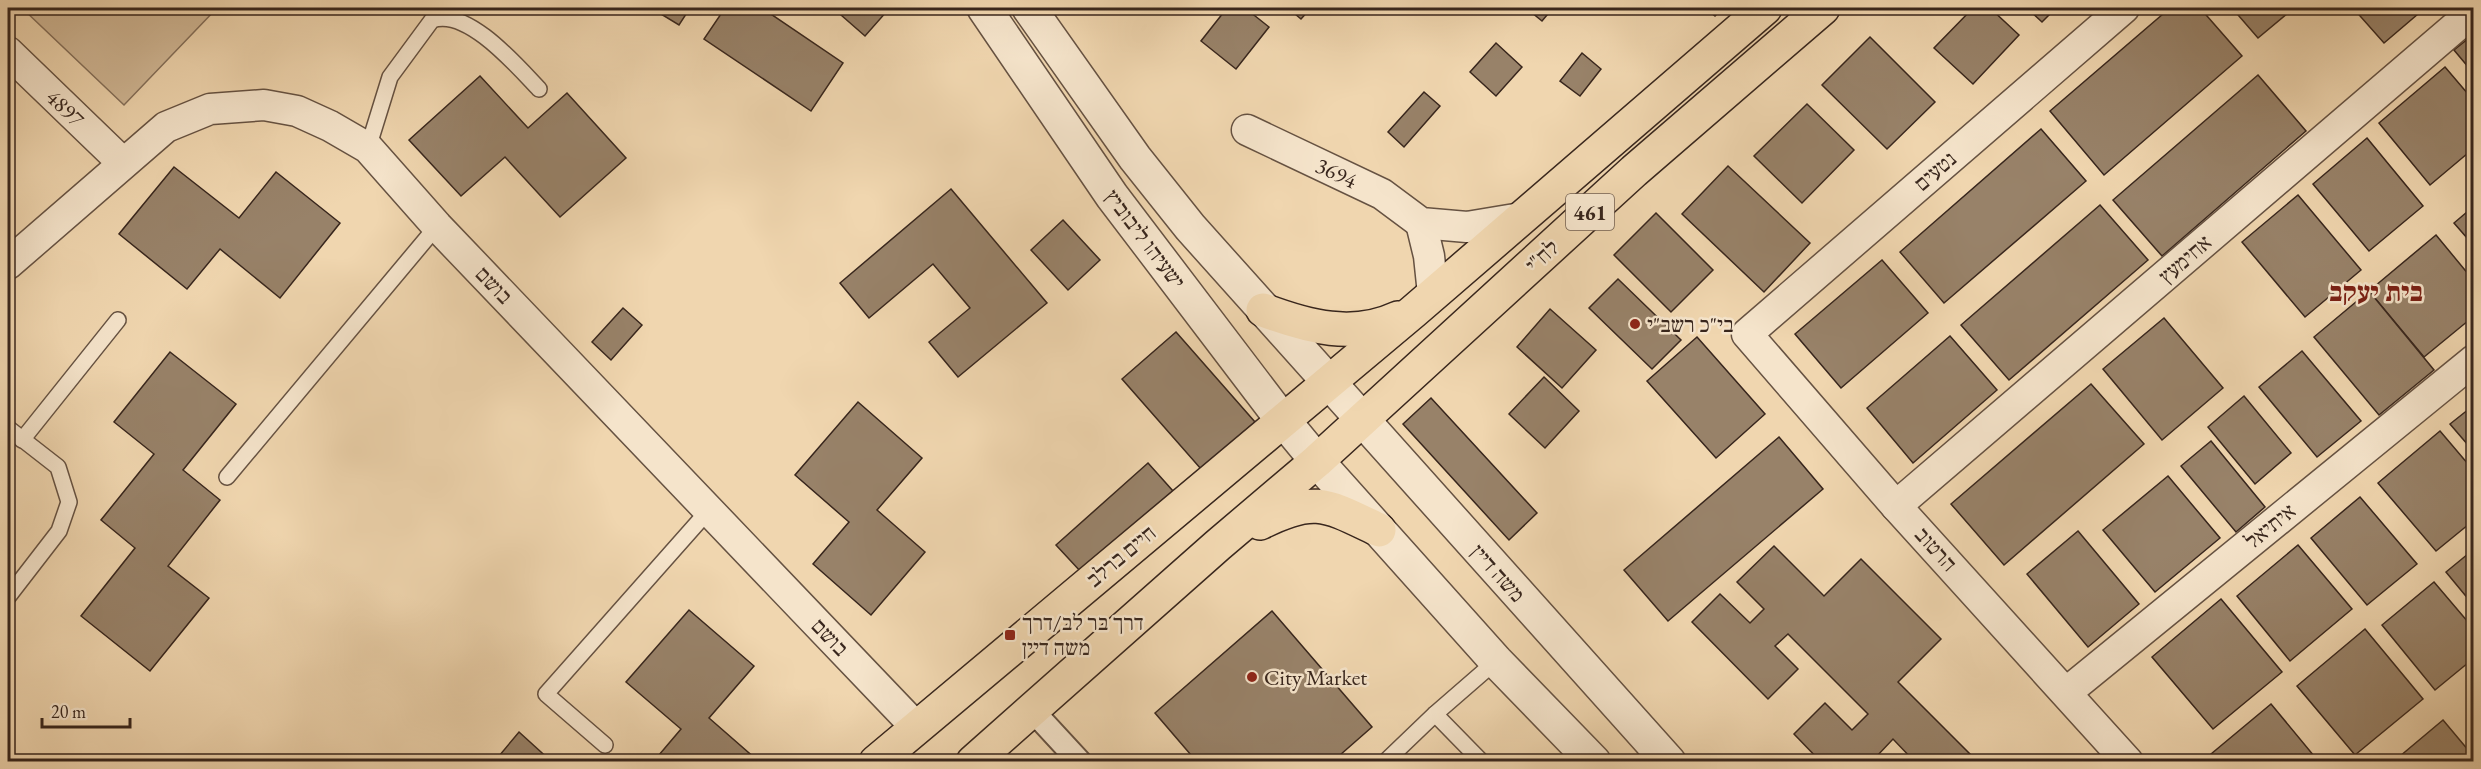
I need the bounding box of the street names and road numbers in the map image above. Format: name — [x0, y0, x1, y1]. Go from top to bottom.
street label: 4897 — [40, 82, 91, 133]
street label: נטעים — [1908, 145, 1962, 197]
street label: 3694 — [1311, 150, 1362, 195]
street label: ישעיהו ליבוביץ — [1098, 183, 1192, 295]
road number: 461 — [1566, 194, 1614, 230]
street label: אחימעץ — [2152, 228, 2218, 290]
street label: לח"י — [1519, 233, 1565, 279]
street label: בושם — [469, 260, 519, 310]
street label: איתיאל — [2238, 496, 2302, 556]
street label: חיים ברלב — [1080, 518, 1162, 594]
street label: הרטוב — [1908, 521, 1964, 577]
street label: משה דיין — [1464, 538, 1532, 608]
street label: בושם — [805, 612, 855, 662]

